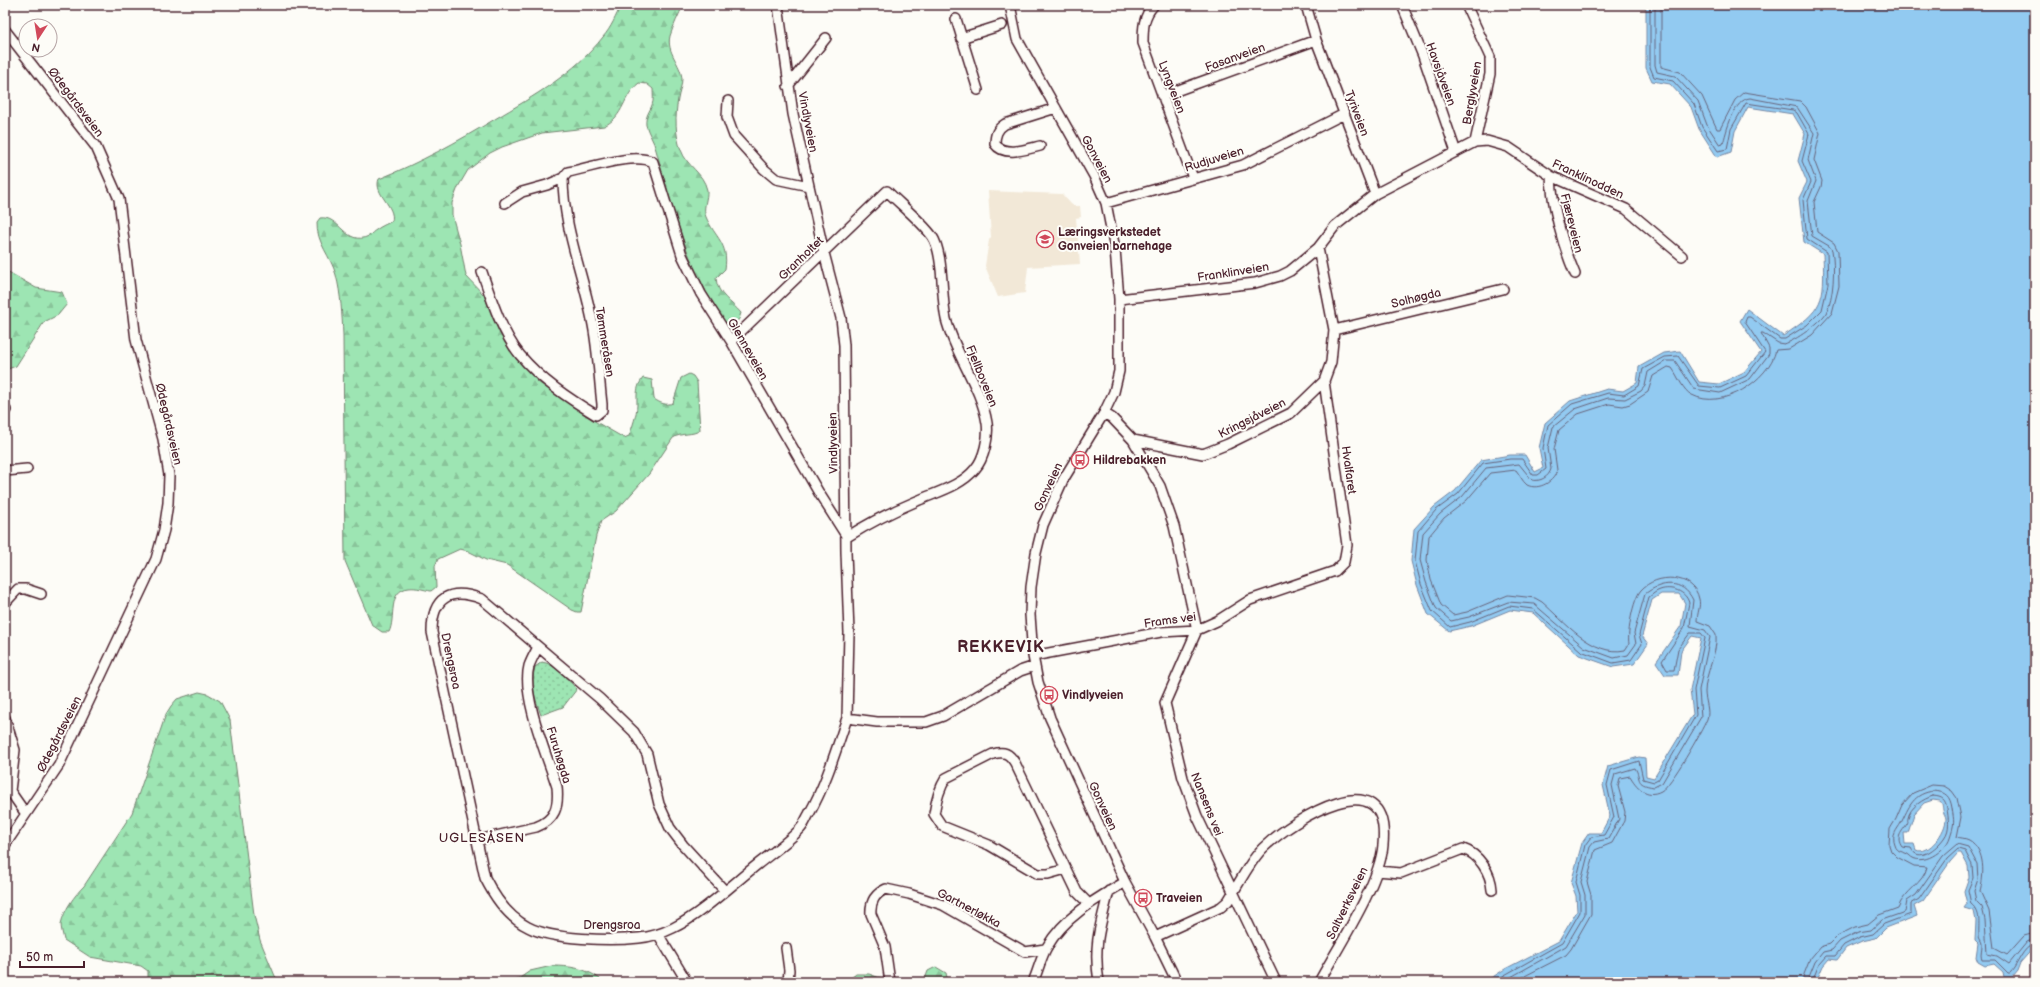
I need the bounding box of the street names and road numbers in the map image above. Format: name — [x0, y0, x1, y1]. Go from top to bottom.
street label: Fasanveien — [1203, 40, 1267, 75]
street label: Havsjåveien — [1422, 40, 1459, 108]
street label: Lyngveien — [1155, 59, 1188, 116]
street label: Berglyveien — [1460, 60, 1485, 126]
street label: Ødegårdsveien — [45, 65, 107, 140]
street label: Tyriveien — [1341, 88, 1372, 138]
street label: Vindlyveien — [794, 90, 821, 154]
street label: Gonveien — [1078, 133, 1115, 186]
street label: Rudjuveien — [1183, 143, 1246, 176]
street label: Franklinodden — [1550, 156, 1626, 203]
street label: Fjæreveien — [1557, 192, 1586, 255]
street label: Granholtet — [776, 233, 827, 284]
street label: Franklinveien — [1196, 259, 1270, 286]
street label: Solhøgda — [1390, 285, 1443, 312]
street label: Tømmeråsen — [592, 306, 617, 378]
street label: Glenneveien — [724, 316, 771, 383]
street label: Fjellboveien — [962, 343, 1001, 410]
street label: Ødegårdsveien — [152, 382, 185, 467]
street label: Kringsjåveien — [1216, 395, 1289, 442]
street label: Vindlyveien — [825, 412, 842, 474]
street label: Hvalfaret — [1338, 445, 1359, 496]
street label: Gonveien — [1031, 460, 1066, 514]
street label: Frams vei — [1143, 609, 1197, 632]
street label: Drengsroa — [437, 632, 464, 691]
street label: Ødegårdsveien — [34, 693, 85, 775]
street label: Furuhøgda — [543, 725, 574, 786]
street label: Nansens vei — [1187, 770, 1226, 838]
street label: Gonveien — [1085, 779, 1120, 833]
street label: Saltverksveien — [1323, 864, 1372, 942]
street label: Gartnerløkka — [934, 885, 1003, 932]
street label: Drengsroa — [583, 918, 641, 933]

